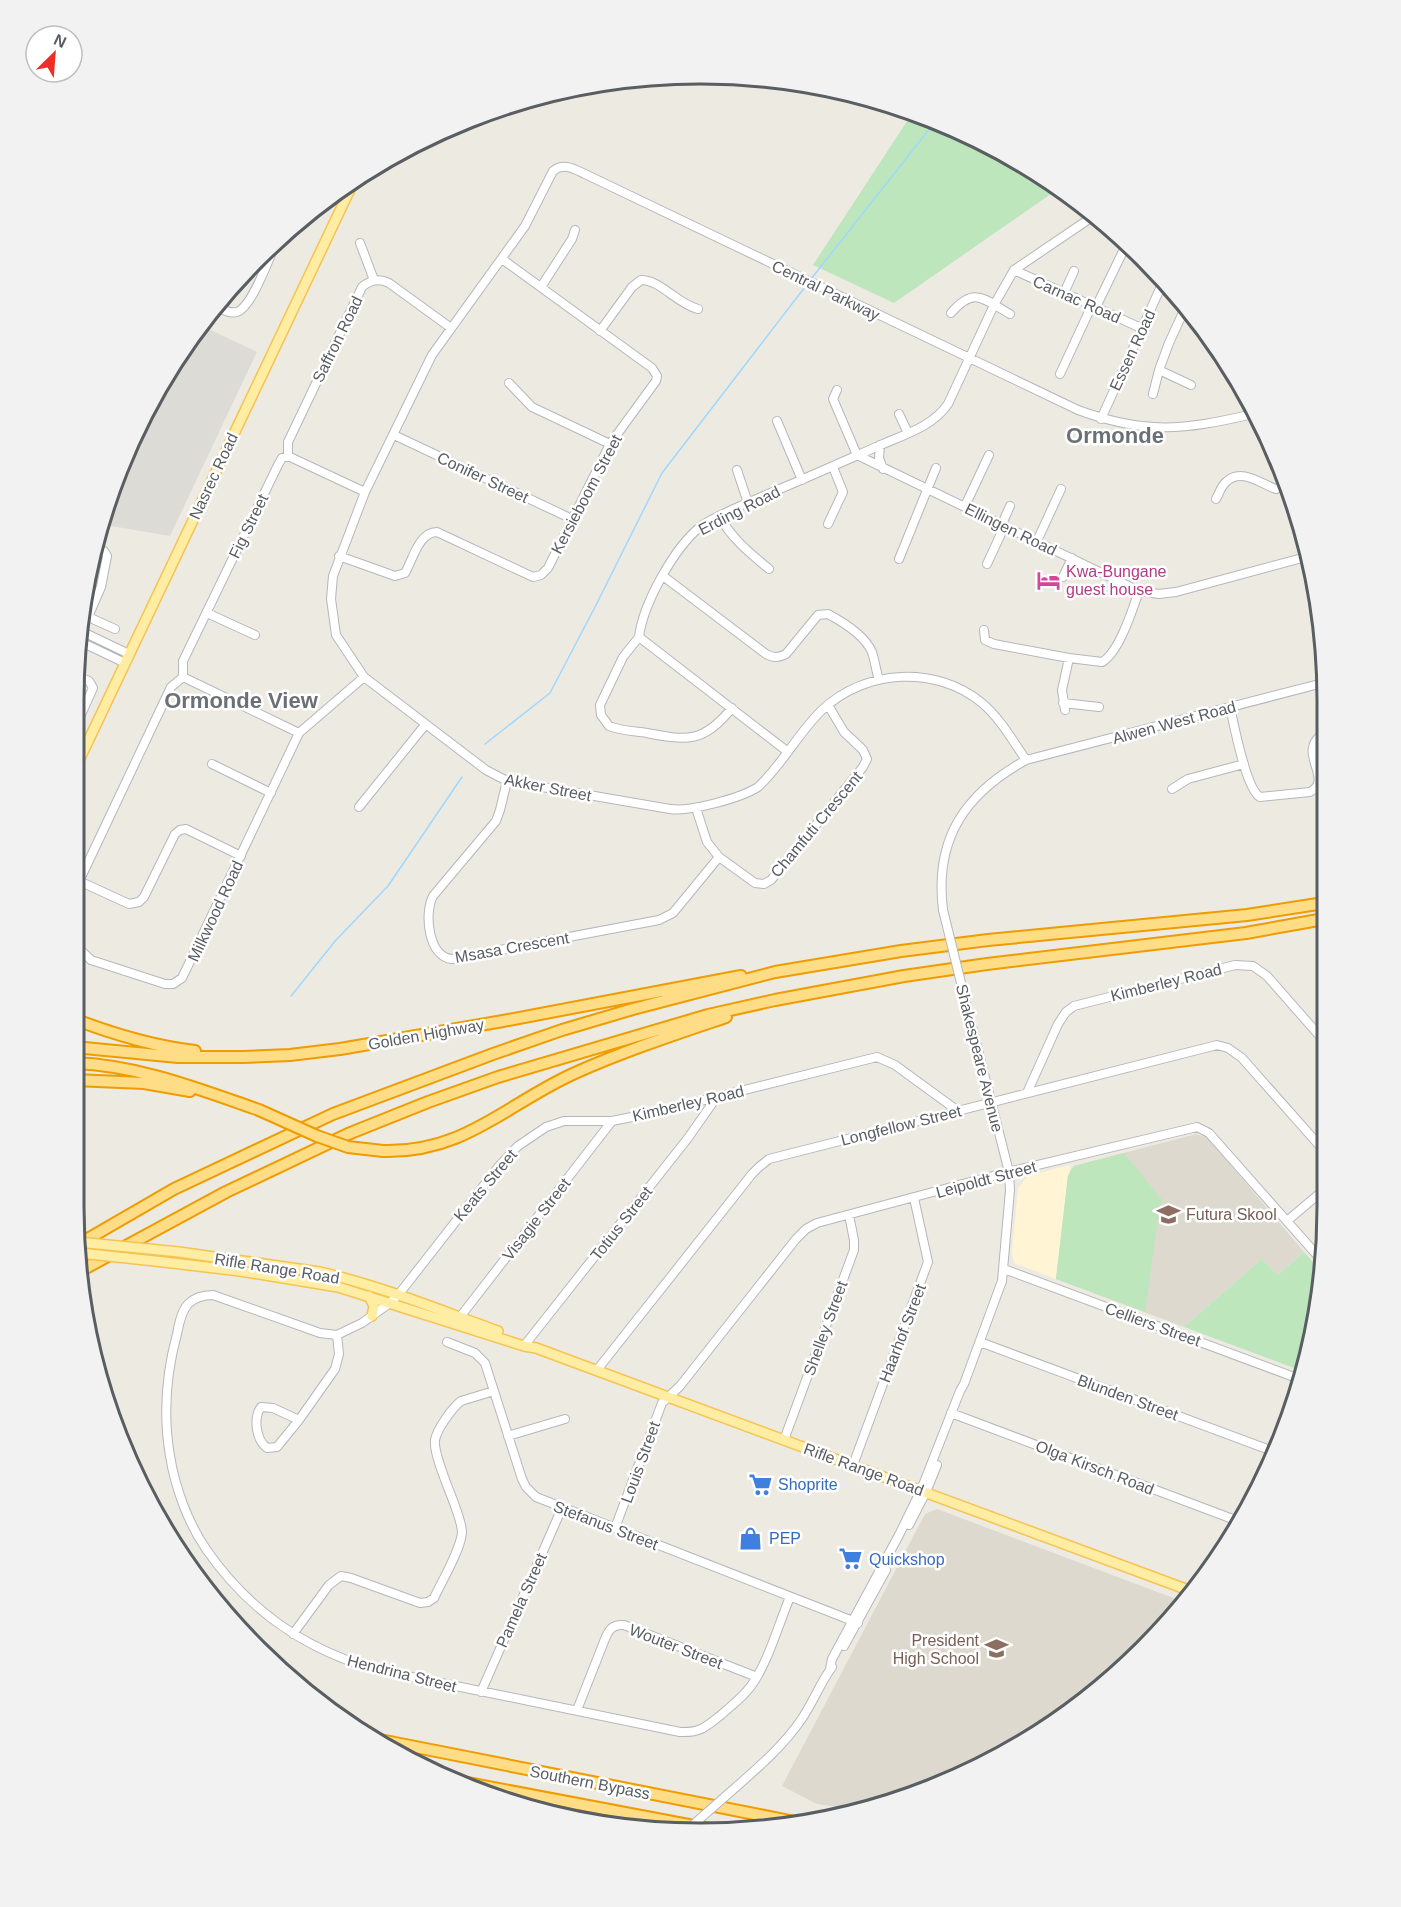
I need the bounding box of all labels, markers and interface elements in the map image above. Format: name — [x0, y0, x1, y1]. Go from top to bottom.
north arrow — [24, 24, 84, 84]
text: N — [51, 31, 69, 51]
street label: Central Parkway — [769, 257, 882, 324]
street label: Carnac Road — [1030, 273, 1123, 326]
street label: Saffron Road — [309, 293, 366, 385]
street label: Essen Road — [1106, 307, 1159, 393]
district label: Ormonde — [1066, 423, 1164, 448]
street label: Nasrec Road — [186, 430, 241, 522]
street label: Kersieboom Street — [548, 431, 625, 557]
street label: Conifer Street — [434, 449, 532, 506]
street label: Erding Road — [696, 483, 783, 538]
street label: Fig Street — [226, 491, 272, 561]
street label: Ellingen Road — [962, 500, 1059, 559]
place label: Kwa-Bungane guest house — [1066, 563, 1167, 598]
hotel icon: Kwa-Bungane guest house — [1035, 567, 1061, 593]
district label: Ormonde View — [164, 688, 319, 713]
street label: Alwen West Road — [1111, 698, 1238, 747]
street label: Chamfuti Crescent — [767, 768, 866, 881]
street label: Akker Street — [503, 771, 593, 804]
street label: Milkwood Road — [185, 858, 246, 964]
street label: Msasa Crescent — [454, 929, 571, 966]
street label: Kimberley Road — [1109, 960, 1223, 1005]
street label: Shakespeare Avenue — [953, 982, 1006, 1134]
street label: Golden Highway — [367, 1016, 485, 1053]
street label: Kimberley Road — [631, 1082, 745, 1125]
street label: Longfellow Street — [839, 1102, 964, 1149]
street label: Keats Street — [451, 1146, 521, 1225]
street label: Leipoldt Street — [934, 1158, 1039, 1201]
street label: Visagie Street — [499, 1175, 574, 1264]
street label: Totius Street — [587, 1183, 656, 1264]
school or university icon: Futura Skool — [1155, 1201, 1181, 1227]
place label: Futura Skool — [1186, 1206, 1277, 1223]
street label: Rifle Range Road — [213, 1250, 341, 1287]
street label: Shelley Street — [800, 1278, 851, 1378]
street label: Haarhof Street — [876, 1281, 929, 1385]
street label: Celliers Street — [1103, 1299, 1203, 1350]
street label: Blunden Street — [1075, 1371, 1181, 1424]
street label: Louis Street — [618, 1419, 663, 1505]
street label: Olga Kirsch Road — [1033, 1437, 1156, 1498]
street label: Rifle Range Road — [802, 1440, 926, 1499]
supermarket icon: Shoprite — [747, 1471, 773, 1497]
place label: Shoprite — [778, 1476, 838, 1493]
street label: Stefanus Street — [551, 1498, 661, 1553]
shop icon: PEP — [738, 1525, 764, 1551]
place label: PEP — [769, 1530, 801, 1547]
supermarket icon: Quickshop — [838, 1546, 864, 1572]
street label: Pamela Street — [493, 1550, 550, 1650]
place label: Quickshop — [869, 1551, 945, 1568]
street label: Wouter Street — [627, 1621, 725, 1672]
place label: President High School — [893, 1632, 980, 1667]
school or university icon: President High School — [984, 1636, 1010, 1662]
street label: Hendrina Street — [345, 1652, 459, 1695]
street label: Southern Bypass — [528, 1763, 651, 1802]

